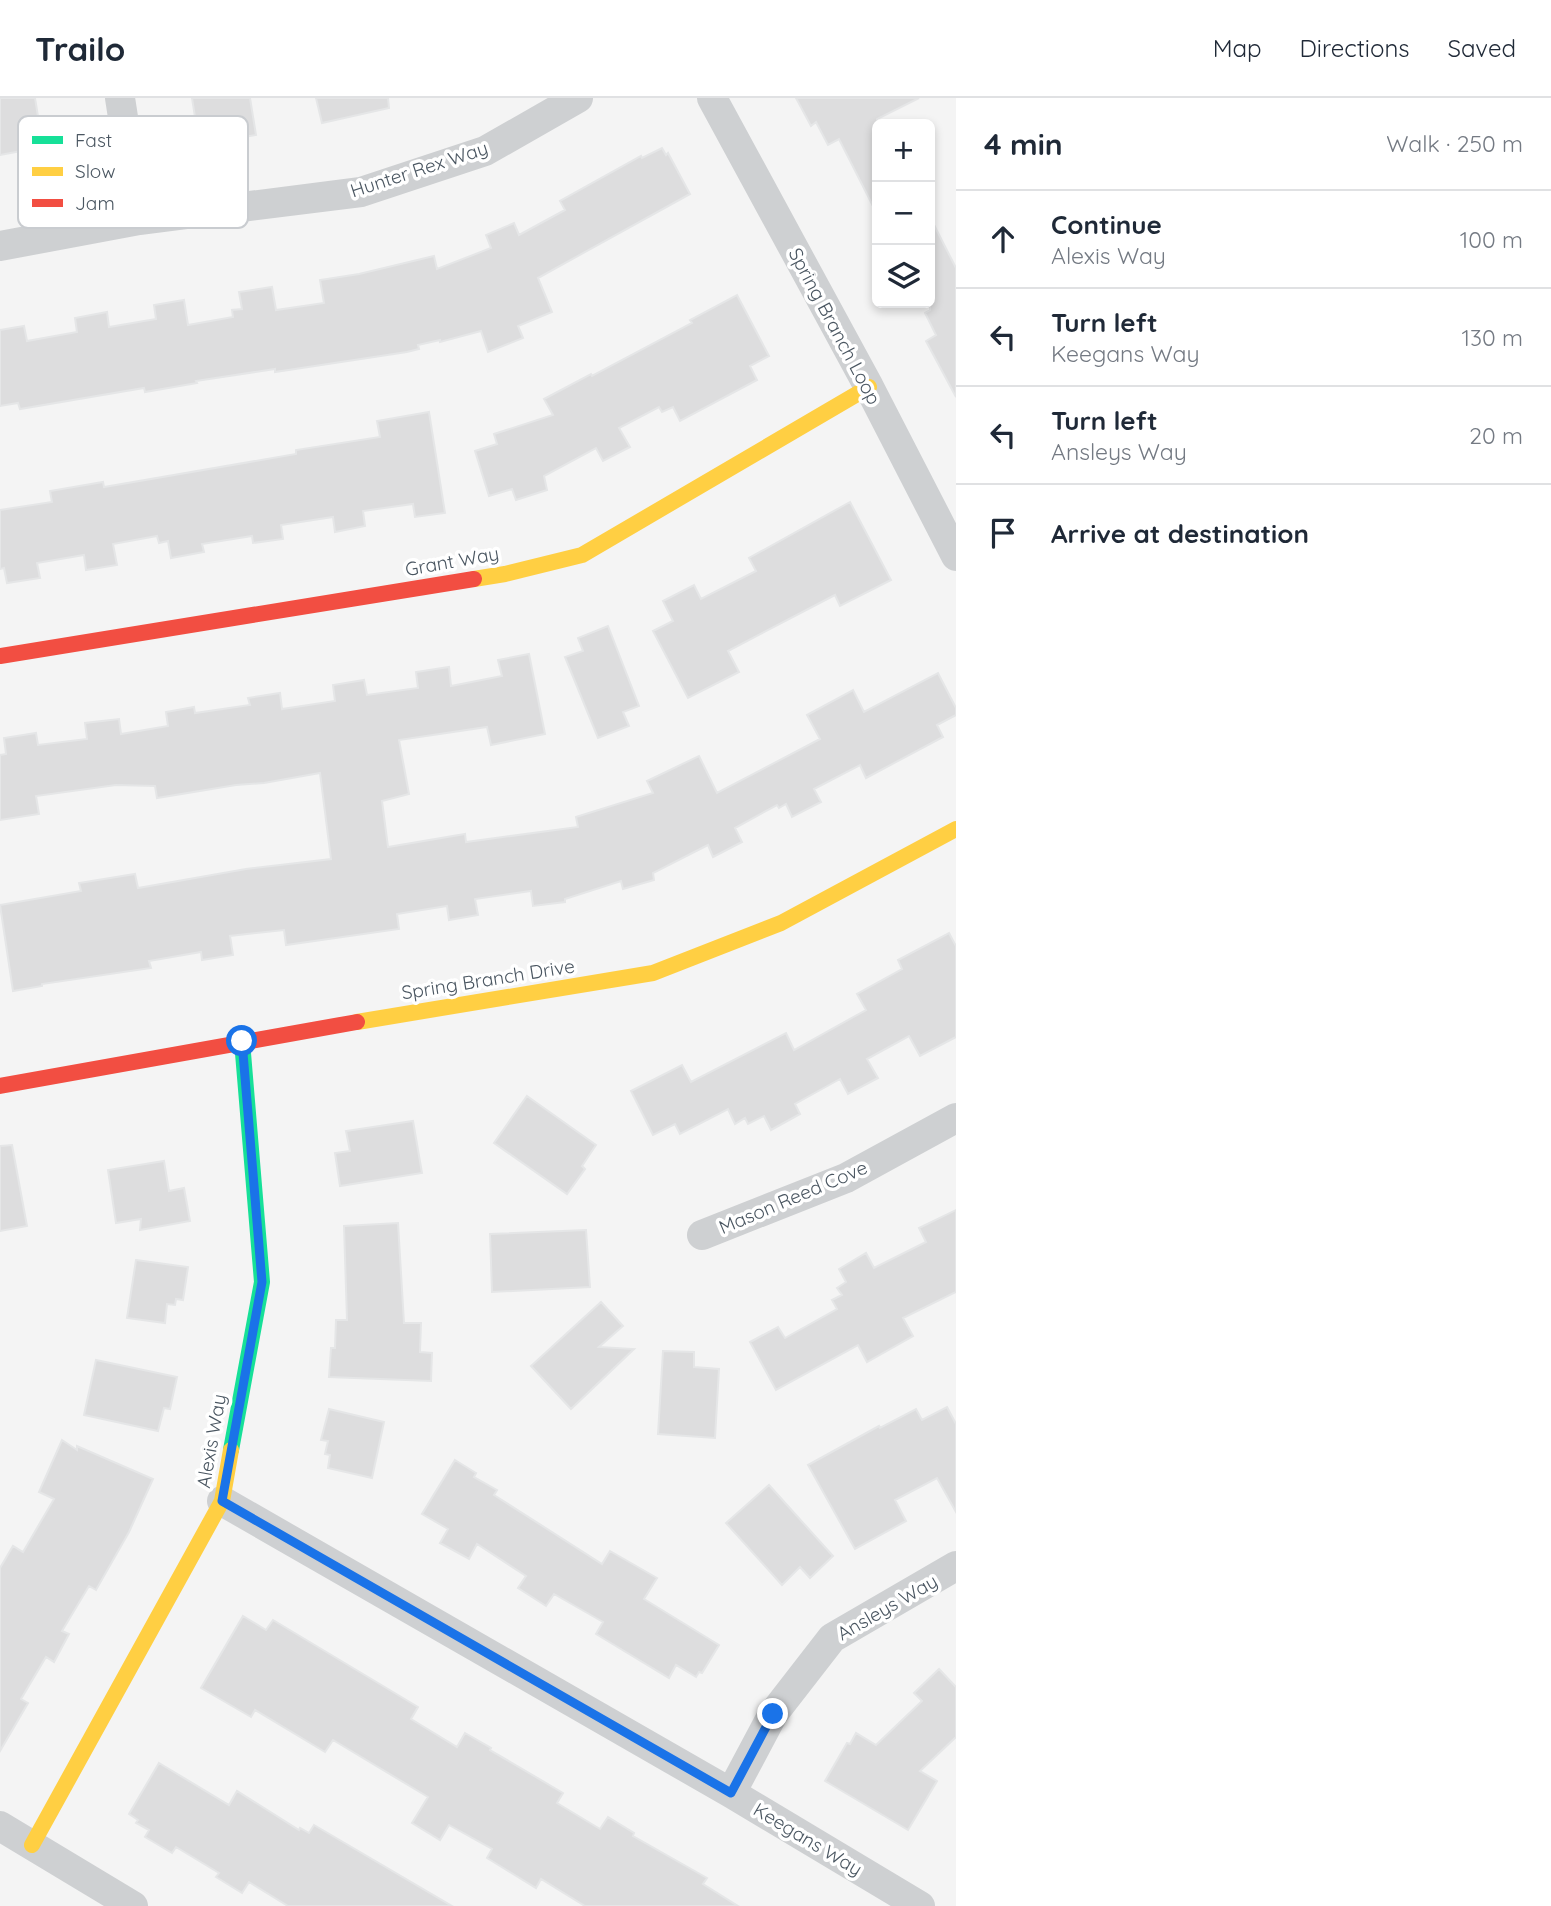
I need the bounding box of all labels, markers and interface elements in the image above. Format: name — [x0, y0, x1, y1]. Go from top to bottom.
text: Trailo — [35, 28, 125, 69]
text: Map — [1213, 33, 1262, 63]
text: Directions — [1300, 33, 1410, 63]
text: Saved — [1448, 33, 1516, 63]
legend — [18, 116, 248, 228]
map controls — [872, 119, 935, 308]
button: + — [872, 119, 935, 182]
text: 4 min — [984, 125, 1063, 163]
text: Fast — [75, 128, 112, 152]
text: Walk · 250 m — [1386, 129, 1523, 158]
street label: Hunter Rex Way — [347, 135, 491, 203]
text: Slow — [75, 159, 116, 183]
button: − — [872, 182, 935, 245]
text: Jam — [75, 191, 115, 215]
text: Continue — [1051, 208, 1162, 241]
icon: ahead — [984, 220, 1022, 258]
text: 100 m — [1460, 225, 1523, 254]
text: Alexis Way — [1051, 241, 1166, 270]
street label: Spring Branch Loop — [784, 244, 886, 408]
button: layers — [872, 245, 935, 308]
text: Turn left — [1051, 306, 1158, 339]
icon: left — [984, 318, 1022, 356]
text: 130 m — [1461, 323, 1523, 352]
text: Keegans Way — [1051, 339, 1199, 368]
text: Turn left — [1051, 404, 1158, 437]
icon: left — [984, 416, 1022, 454]
text: 20 m — [1469, 421, 1523, 450]
text: Ansleys Way — [1051, 437, 1187, 466]
icon: arrive — [984, 514, 1022, 552]
text: Arrive at destination — [1051, 517, 1309, 550]
street label: Grant Way — [403, 541, 501, 581]
street label: Spring Branch Drive — [400, 953, 576, 1005]
route start — [226, 1025, 257, 1056]
street label: Mason Reed Cove — [715, 1155, 871, 1239]
street label: Alexis Way — [191, 1392, 231, 1490]
street label: Ansleys Way — [832, 1569, 942, 1645]
route end — [757, 1698, 788, 1729]
street label: Keegans Way — [749, 1797, 867, 1881]

